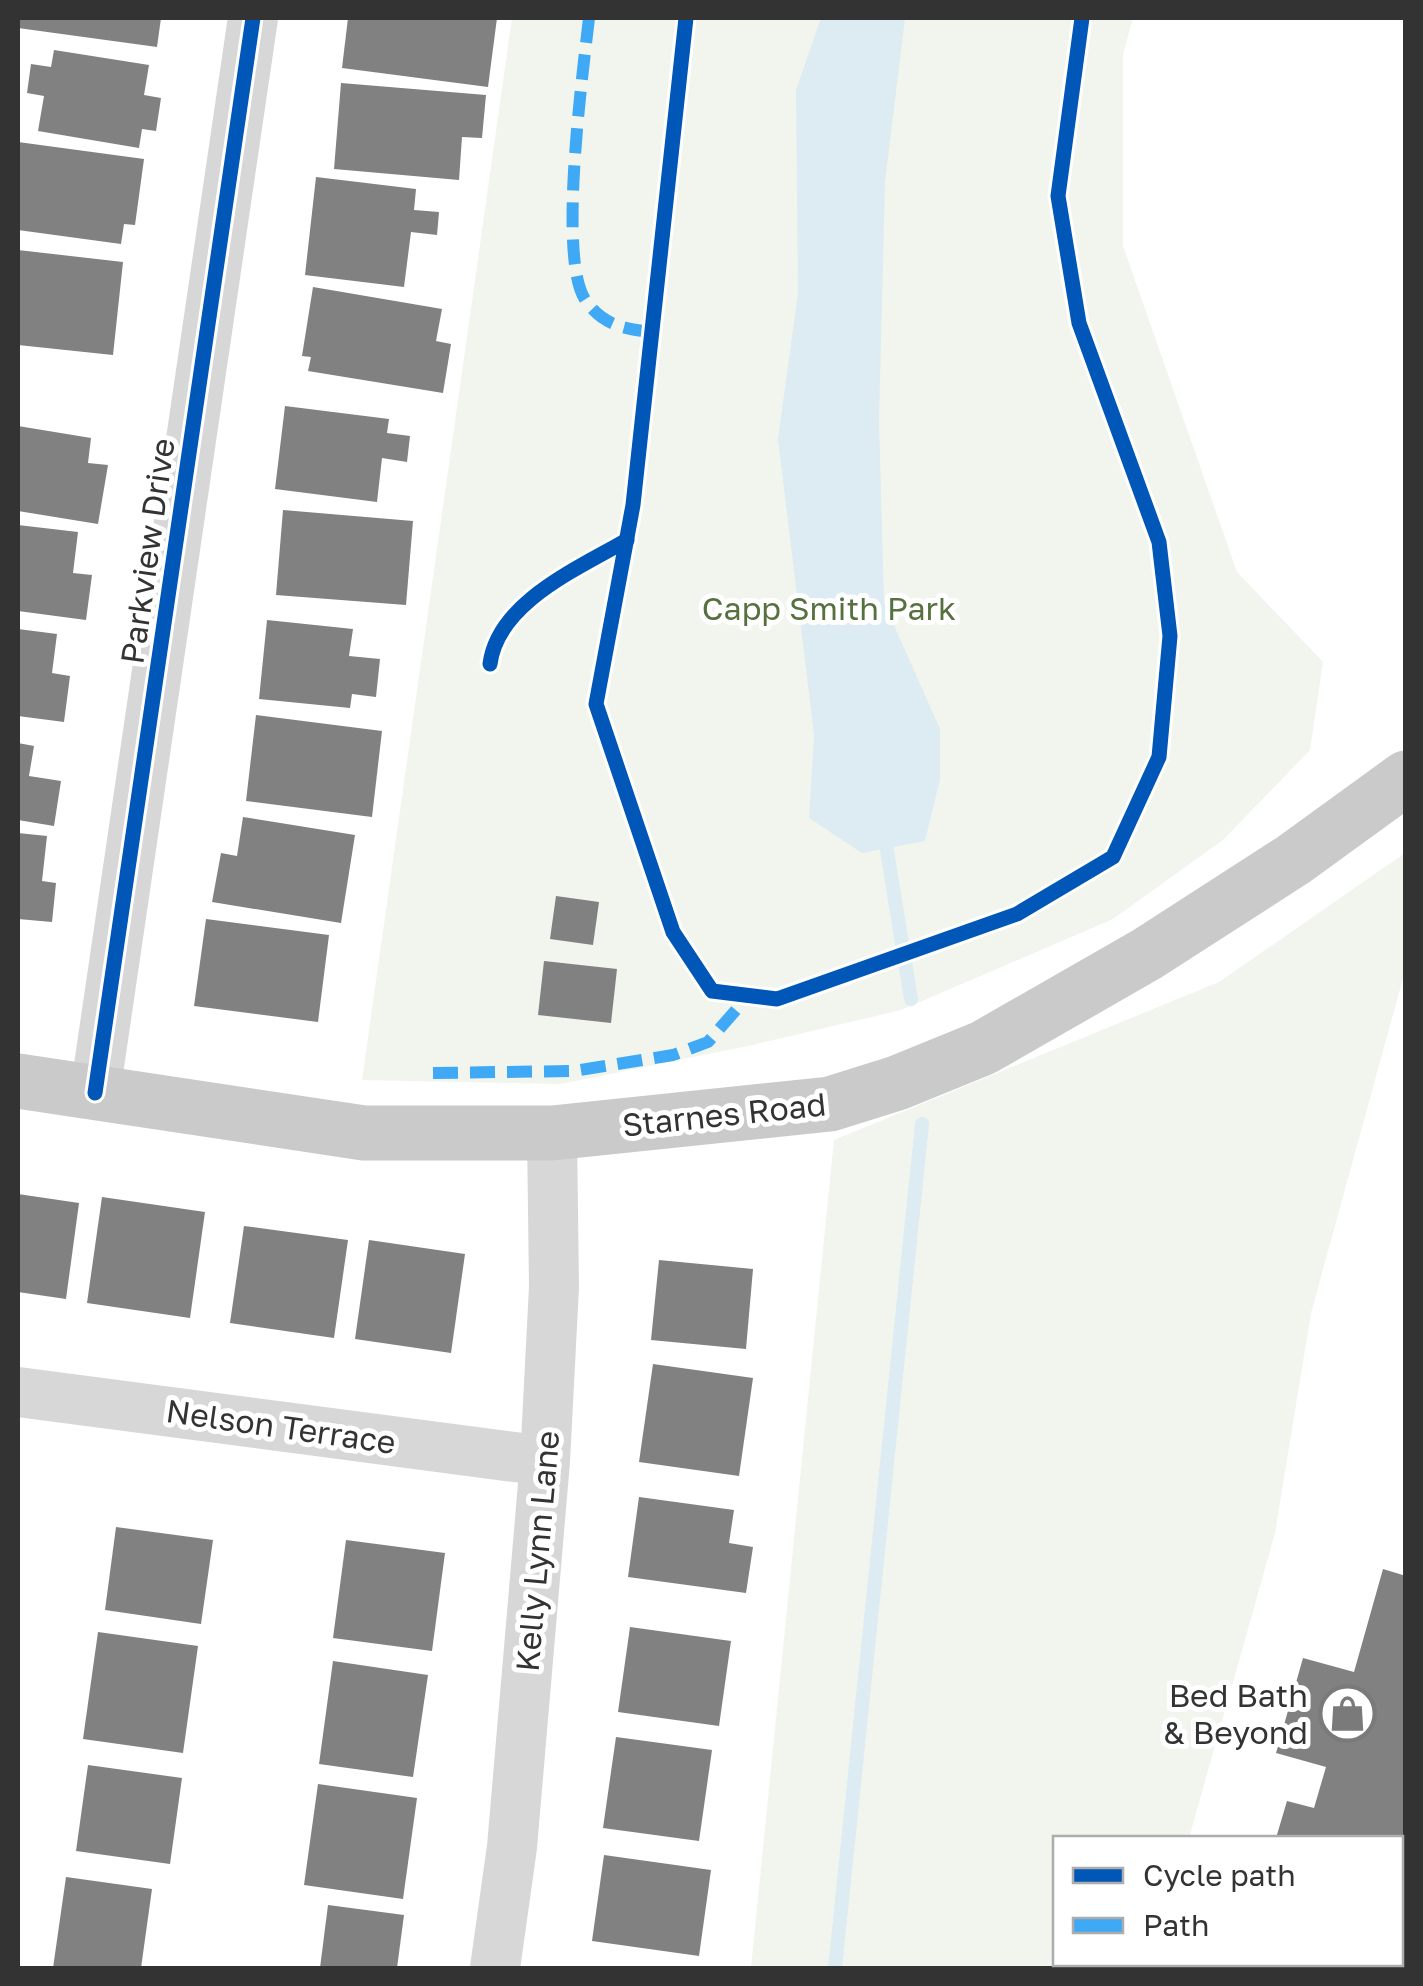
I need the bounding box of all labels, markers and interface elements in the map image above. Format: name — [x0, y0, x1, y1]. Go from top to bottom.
street label: Parkview Drive — [112, 436, 182, 666]
park label: Capp Smith Park — [702, 589, 956, 627]
street label: Starnes Road — [620, 1084, 828, 1144]
street label: Nelson Terrace — [164, 1391, 398, 1461]
street label: Kelly Lynn Lane — [508, 1429, 566, 1673]
place label: Bed Bath & Beyond — [1163, 1676, 1308, 1751]
shop icon: Bed Bath & Beyond — [1317, 1683, 1377, 1743]
legend — [1053, 1836, 1403, 1966]
text: Cycle path — [1143, 1857, 1296, 1893]
text: Path — [1143, 1907, 1209, 1943]

